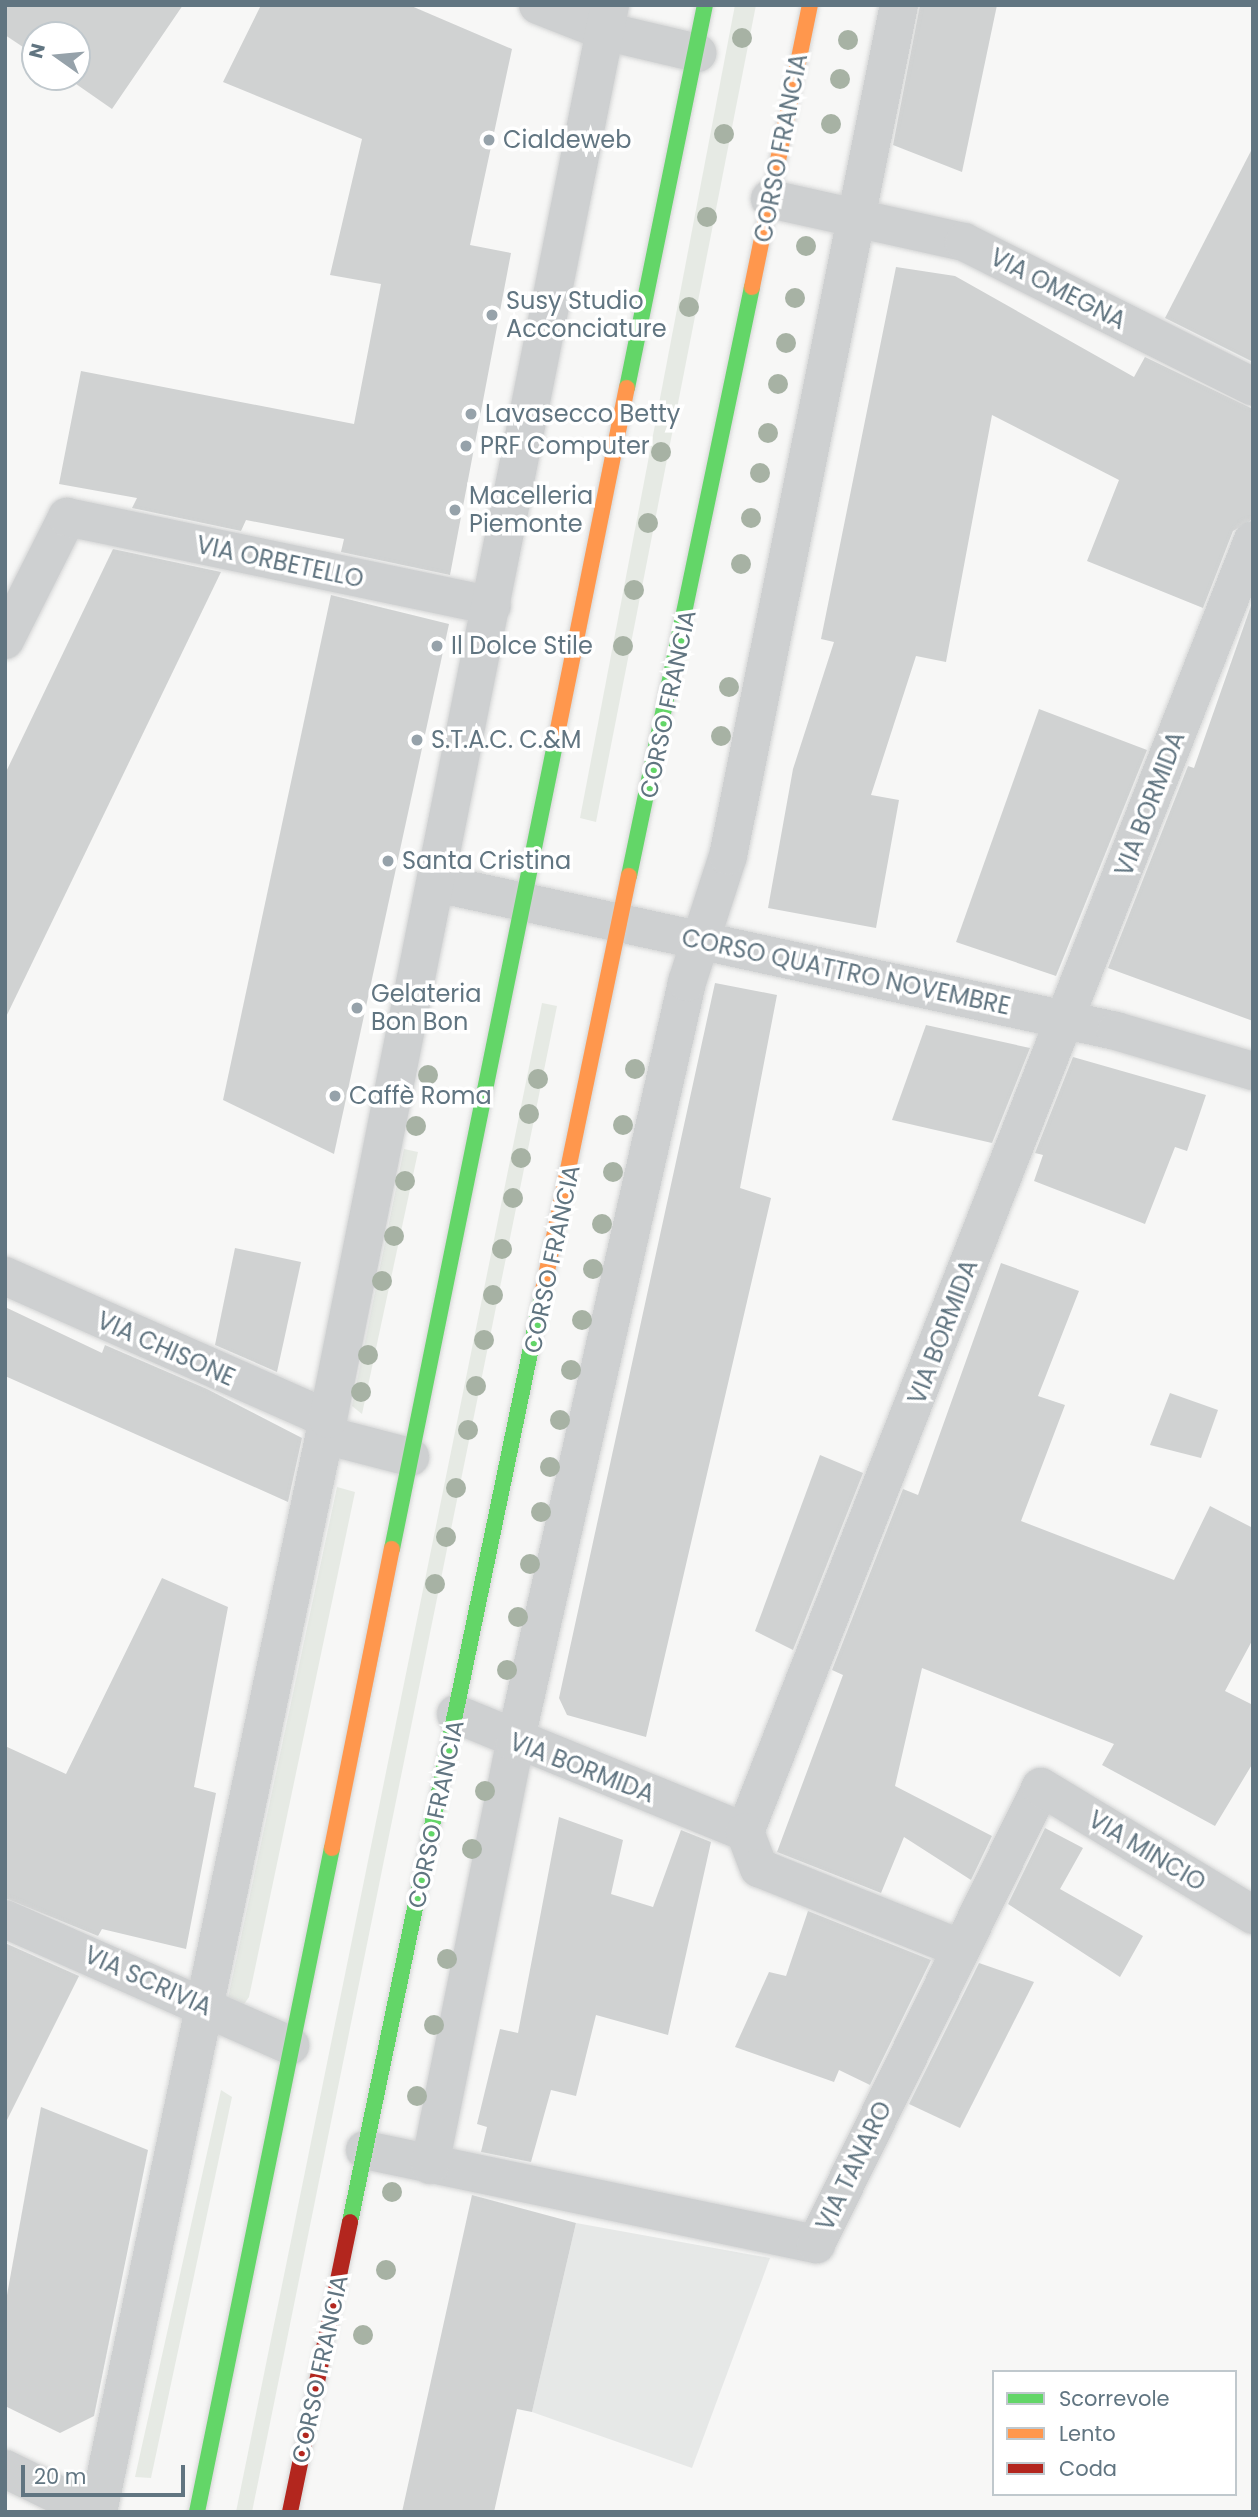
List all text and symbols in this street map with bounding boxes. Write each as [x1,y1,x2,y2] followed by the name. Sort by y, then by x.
[21,21,91,91] north arrow
[22,41,52,61] text: N
[749,51,813,245] street label: CORSO FRANCIA
[503,126,631,154] place label: Cialdeweb
[481,132,497,148] marker: Cialdeweb
[985,243,1131,335] street label: VIA OMEGNA
[506,287,667,343] place label: Susy Studio Acconciature
[484,307,500,323] marker: Susy Studio Acconciature
[485,400,680,428] place label: Lavasecco Betty
[463,406,479,422] marker: Lavasecco Betty
[480,432,650,460] place label: PRF Computer
[458,438,474,454] marker: PRF Computer
[469,482,593,538] place label: Macelleria Piemonte
[447,502,463,518] marker: Macelleria Piemonte
[194,530,366,594] street label: VIA ORBETELLO
[634,607,702,801] street label: CORSO FRANCIA
[451,632,593,660] place label: Il Dolce Stile
[429,638,445,654] marker: Il Dolce Stile
[431,726,581,754] place label: S.T.A.C. C.&M
[1109,728,1191,880] street label: VIA BORMIDA
[409,732,425,748] marker: S.T.A.C. C.&M
[402,847,571,875] place label: Santa Cristina
[380,853,396,869] marker: Santa Cristina
[679,923,1013,1021] street label: CORSO QUATTRO NOVEMBRE
[371,980,481,1036] place label: Gelateria Bon Bon
[349,1000,365,1016] marker: Gelateria Bon Bon
[349,1082,492,1110] place label: Caffè Roma
[327,1088,343,1104] marker: Caffè Roma
[518,1162,586,1356] street label: CORSO FRANCIA
[902,1256,984,1408] street label: VIA BORMIDA
[93,1306,239,1392] street label: VIA CHISONE
[402,1717,470,1911] street label: CORSO FRANCIA
[506,1727,658,1809] street label: VIA BORMIDA
[1083,1805,1211,1897] street label: VIA MINCIO
[80,1940,216,2022] street label: VIA SCRIVIA
[810,2097,898,2235] street label: VIA TANARO
[286,2272,354,2466] street label: CORSO FRANCIA
[992,2370,1237,2496] legend
[1059,2384,1170,2413] text: Scorrevole
[1059,2419,1116,2448] text: Lento
[24,2450,189,2494] scale bar
[1059,2454,1117,2483] text: Coda
[34,2462,87,2491] text: 20 m

